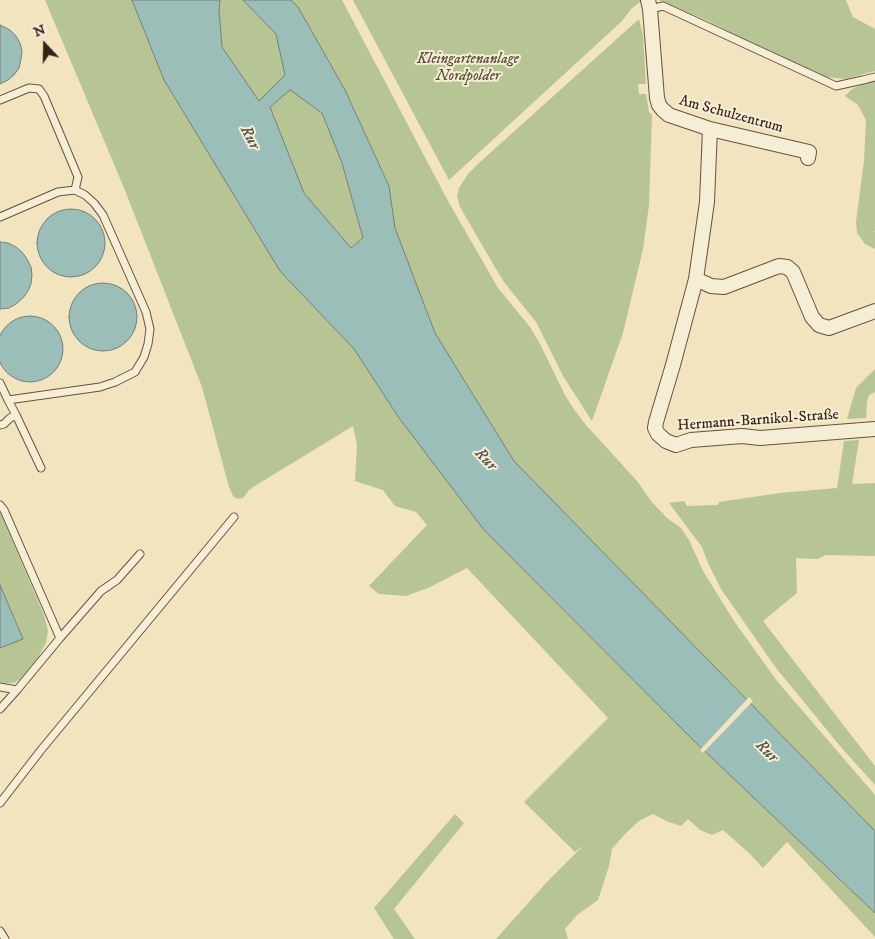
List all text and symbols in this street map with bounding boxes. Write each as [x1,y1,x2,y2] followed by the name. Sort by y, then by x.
[20,20,70,70] north arrow
[31,21,48,41] text: N
[417,51,519,86] park label: Kleingartenanlage Nordpolder
[677,92,785,138] street label: Am Schulzentrum
[235,123,263,153] water label: Rur
[677,406,839,436] street label: Hermann-Barnikol-Straße
[470,445,500,475] water label: Rur
[751,737,781,767] water label: Rur

